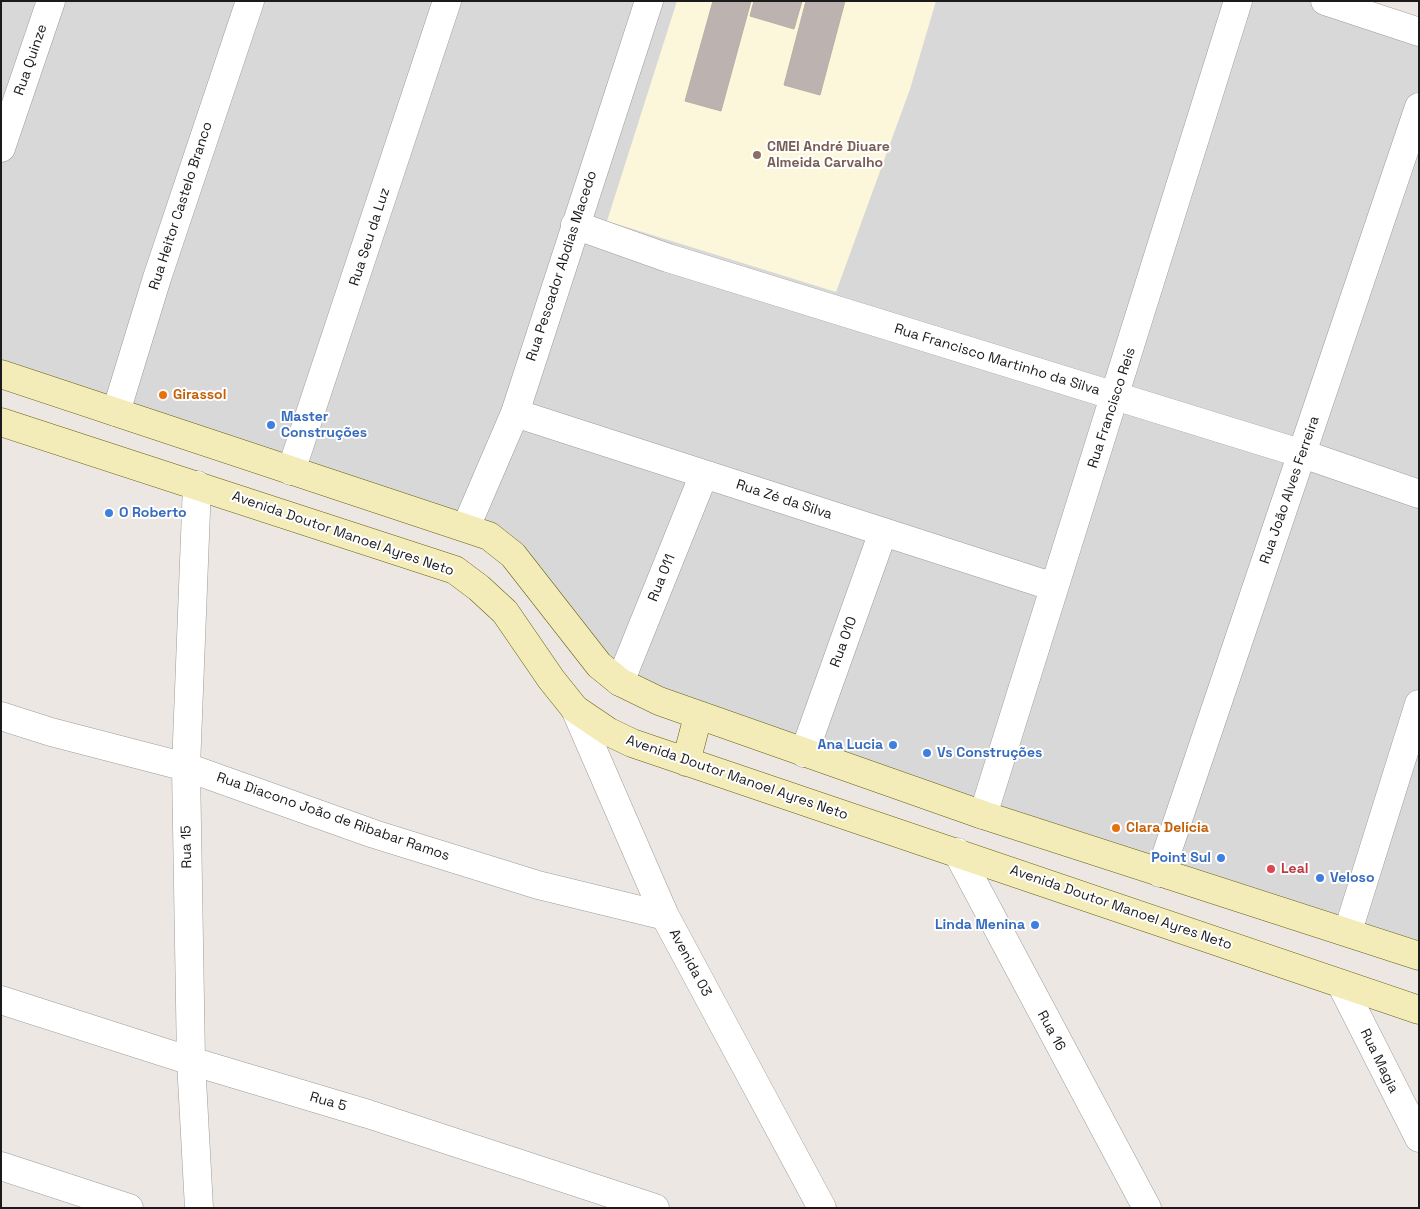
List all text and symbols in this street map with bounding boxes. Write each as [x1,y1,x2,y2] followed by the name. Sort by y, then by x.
[11,22,51,98] street label: Rua Quinze
[146,120,216,292] street label: Rua Heitor Castelo Branco
[767,139,890,172] place label: CMEI André Diuare Almeida Carvalho
[751,149,763,161] marker: CMEI André Diuare Almeida Carvalho
[523,169,601,363] street label: Rua Pescador Abdias Macedo
[346,186,394,288] street label: Rua Seu da Luz
[892,321,1102,399] street label: Rua Francisco Martinho da Silva
[1085,345,1139,471] street label: Rua Francisco Reis
[173,387,226,403] place label: Girassol
[157,389,169,401] marker: Girassol
[281,409,367,442] place label: Master Construções
[1257,414,1323,566] street label: Rua João Alves Ferreira
[265,419,277,431] marker: Master Construções
[734,477,834,523] street label: Rua Zé da Silva
[230,488,456,580] street label: Avenida Doutor Manoel Ayres Neto
[119,505,187,521] place label: O Roberto
[103,507,115,519] marker: O Roberto
[645,552,679,604] street label: Rua 011
[827,614,861,670] street label: Rua 010
[624,732,850,824] street label: Avenida Doutor Manoel Ayres Neto
[818,737,883,753] place label: Ana Lucia
[887,739,899,751] marker: Ana Lucia
[937,745,1042,761] place label: Vs Construções
[921,747,933,759] marker: Vs Construções
[214,769,452,865] street label: Rua Diacono João de Ribabar Ramos
[1126,820,1209,836] place label: Clara Delícia
[1110,822,1122,834] marker: Clara Delícia
[178,825,196,869] street label: Rua 15
[1151,850,1211,866] place label: Point Sul
[1215,852,1227,864] marker: Point Sul
[1281,861,1308,877] place label: Leal
[1008,862,1234,954] street label: Avenida Doutor Manoel Ayres Neto
[1265,863,1277,875] marker: Leal
[1330,870,1375,886] place label: Veloso
[1314,872,1326,884] marker: Veloso
[935,917,1025,933] place label: Linda Menina
[1029,919,1041,931] marker: Linda Menina
[665,926,715,1000] street label: Avenida 03
[1033,1008,1069,1054] street label: Rua 16
[1356,1026,1402,1096] street label: Rua Magia
[308,1089,348,1115] street label: Rua 5

